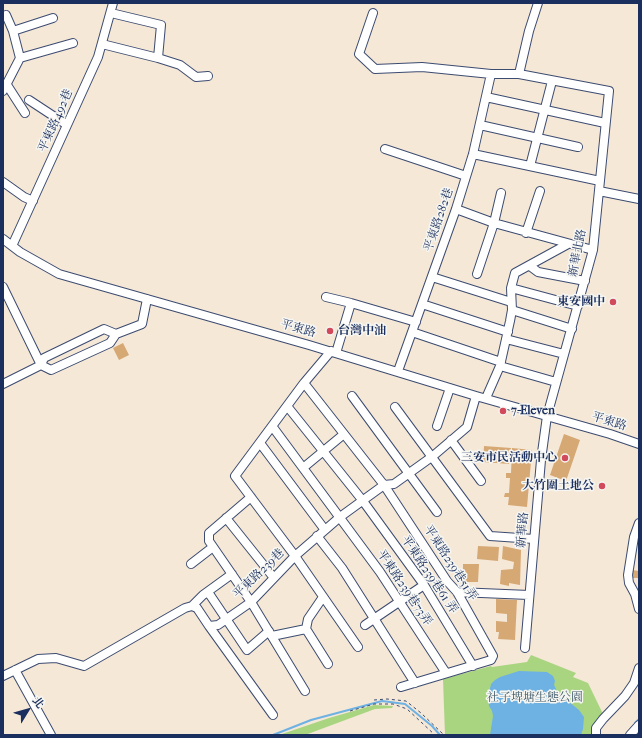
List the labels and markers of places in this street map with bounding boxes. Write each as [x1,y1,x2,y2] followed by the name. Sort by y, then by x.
[557,295,605,309] place label: 東安國中
[608,297,618,307] marker: 東安國中
[338,324,386,338] place label: 台灣中油
[325,326,335,336] marker: 台灣中油
[511,404,555,418] place label: 7-Eleven
[498,406,508,416] marker: 7-Eleven
[461,451,557,465] place label: 三安市民活動中心
[560,453,570,463] marker: 三安市民活動中心
[522,479,594,493] place label: 大竹圍土地公
[597,481,607,491] marker: 大竹圍土地公

